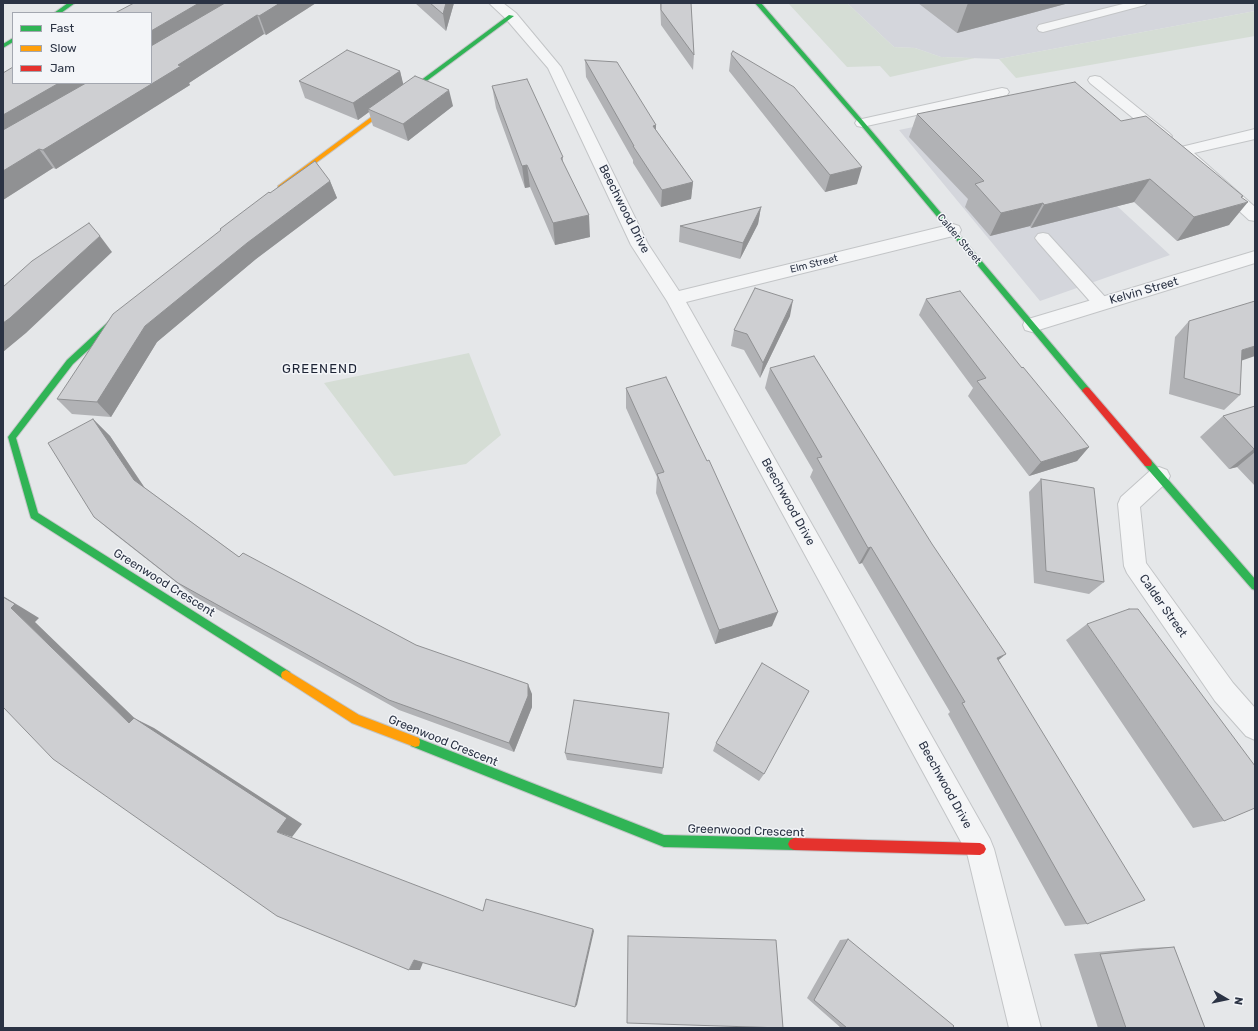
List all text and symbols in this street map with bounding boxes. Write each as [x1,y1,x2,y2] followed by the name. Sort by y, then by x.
[12,12,152,84] legend
[50,21,74,35] text: Fast
[50,41,77,55] text: Slow
[50,61,75,75] text: Jam
[595,162,653,256] street label: Beechwood Drive
[935,212,983,266] street label: Calder Street
[789,252,839,276] street label: Elm Street
[1108,274,1180,308] street label: Kelvin Street
[282,361,358,377] district label: GREENEND
[758,456,818,548] street label: Beechwood Drive
[111,546,217,620] street label: Greenwood Crescent
[1136,572,1190,640] street label: Calder Street
[386,712,500,770] street label: Greenwood Crescent
[915,739,975,831] street label: Beechwood Drive
[687,822,805,840] street label: Greenwood Crescent
[1206,979,1246,1019] north arrow
[1231,996,1245,1006] text: N

